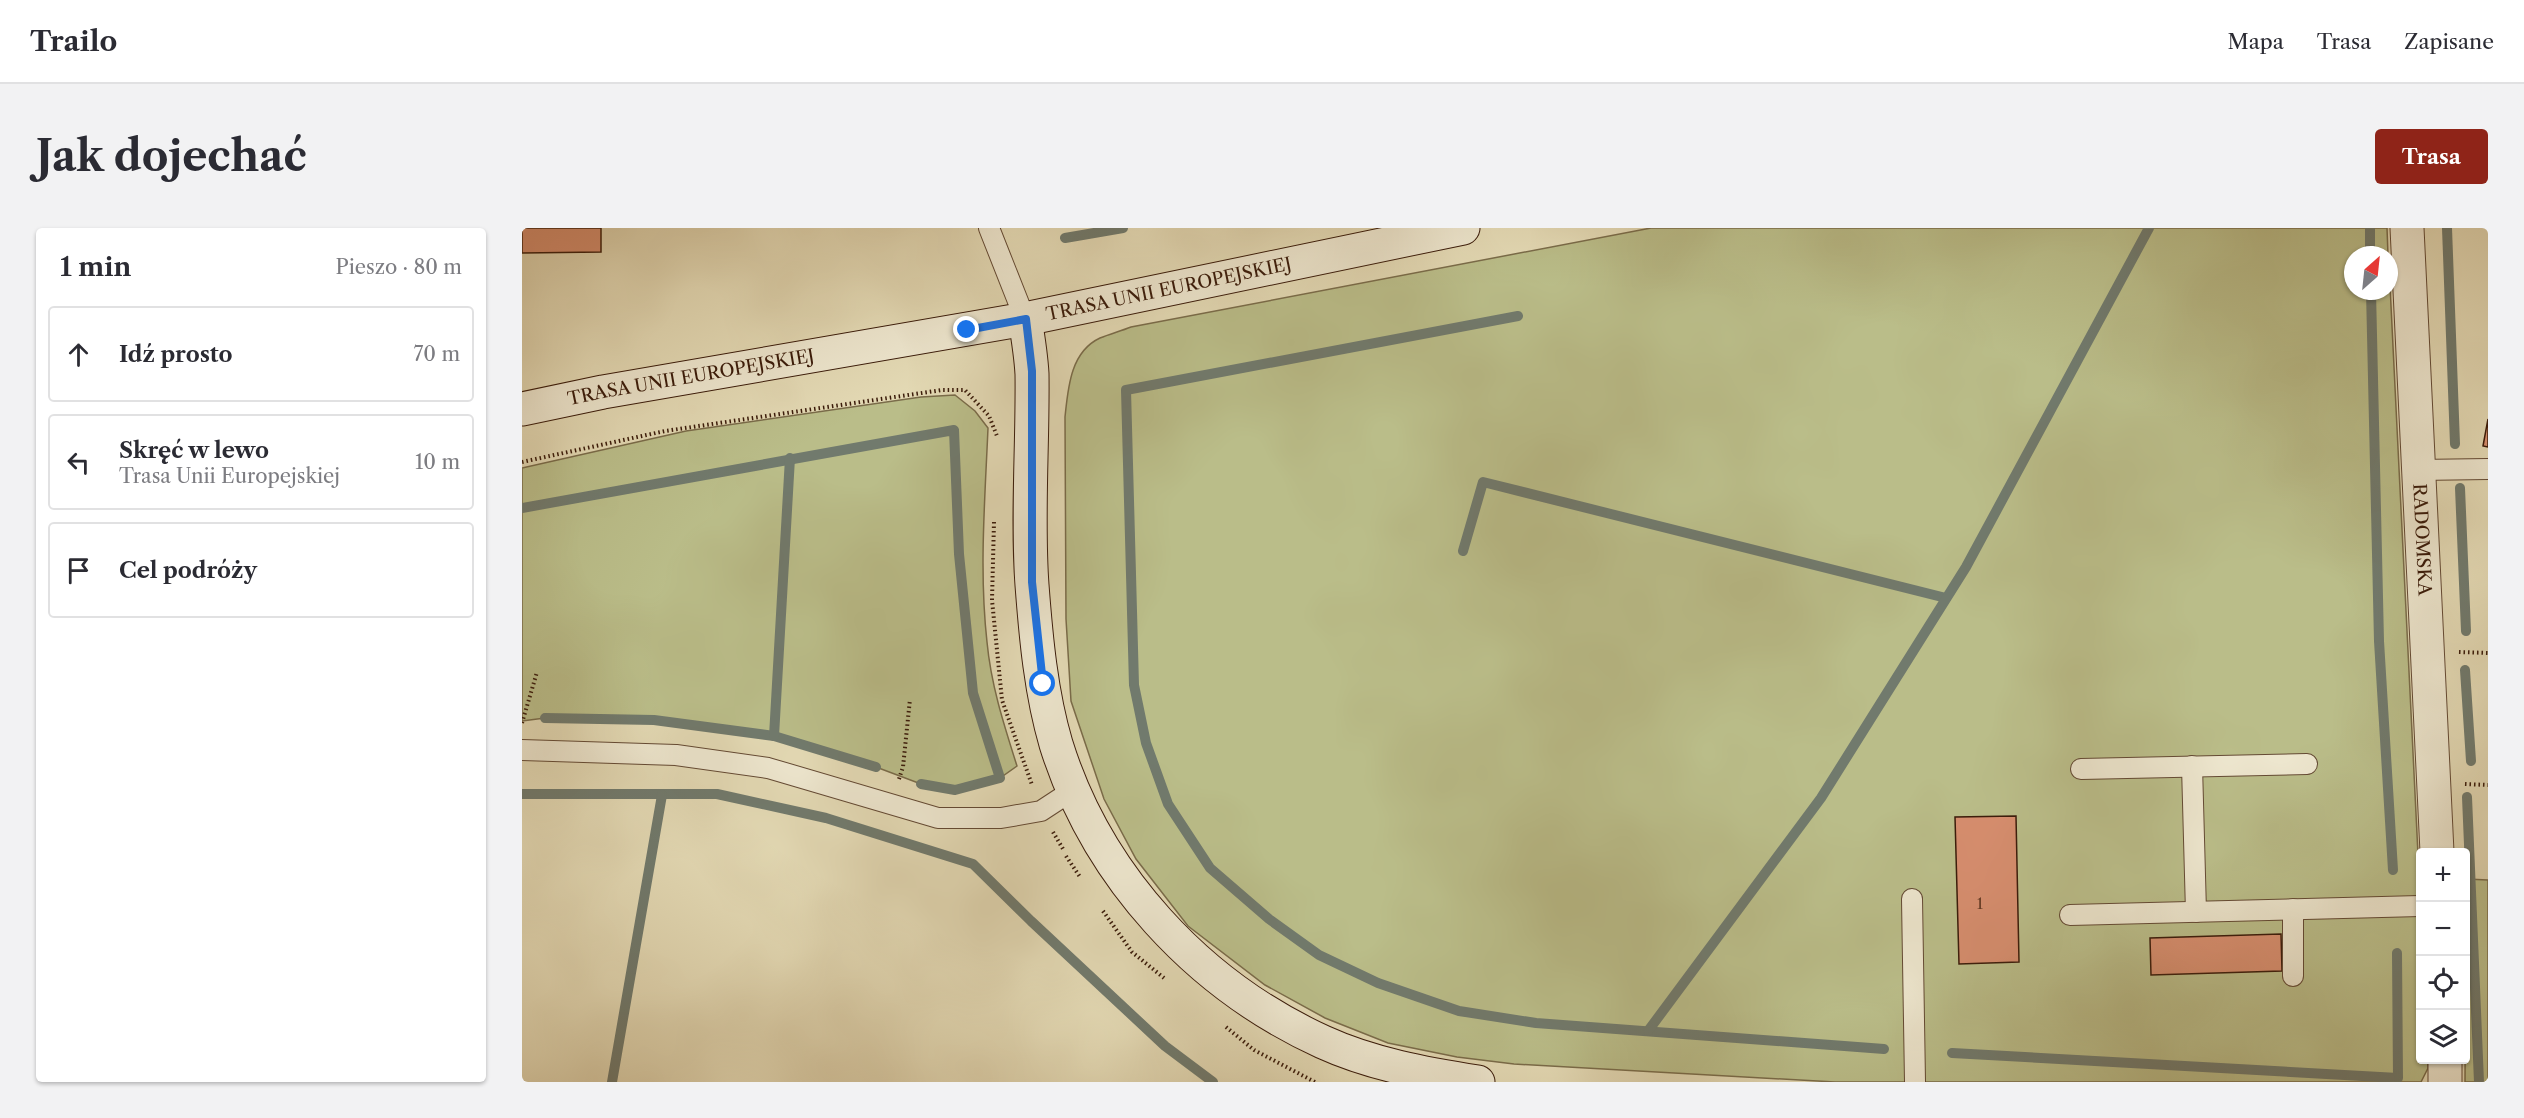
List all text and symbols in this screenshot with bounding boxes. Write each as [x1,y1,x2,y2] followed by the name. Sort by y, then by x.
[30,24,117,58] text: Trailo
[2228,29,2284,54] text: Mapa
[2317,29,2371,54] text: Trasa
[2404,29,2494,54] text: Zapisane
[2375,129,2488,184] button: Trasa
[36,130,307,182] text: Jak dojechać
[2344,246,2398,300] north arrow
[60,251,131,283] text: 1 min
[1044,253,1294,325] street label: TRASA UNII EUROPEJSKIEJ
[335,255,462,279] text: Pieszo · 80 m
[953,316,979,342] route end
[62,338,95,371] icon: ahead
[119,341,233,368] text: Idź prosto
[414,342,460,366] text: 70 m
[566,345,816,410] street label: TRASA UNII EUROPEJSKIEJ
[119,437,269,464] text: Skręć w lewo
[62,446,95,479] icon: left
[415,450,460,474] text: 10 m
[119,464,340,488] text: Trasa Unii Europejskiej
[2408,483,2436,597] street label: RADOMSKA
[62,554,95,587] icon: arrive
[119,557,257,584] text: Cel podróży
[1029,670,1055,696] route start
[2416,848,2470,1064] map controls
[2416,848,2470,902] button: +
[1977,894,1984,913] house number: 1
[2416,902,2470,956] button: −
[2416,956,2470,1010] button: locate
[2416,1010,2470,1064] button: layers

